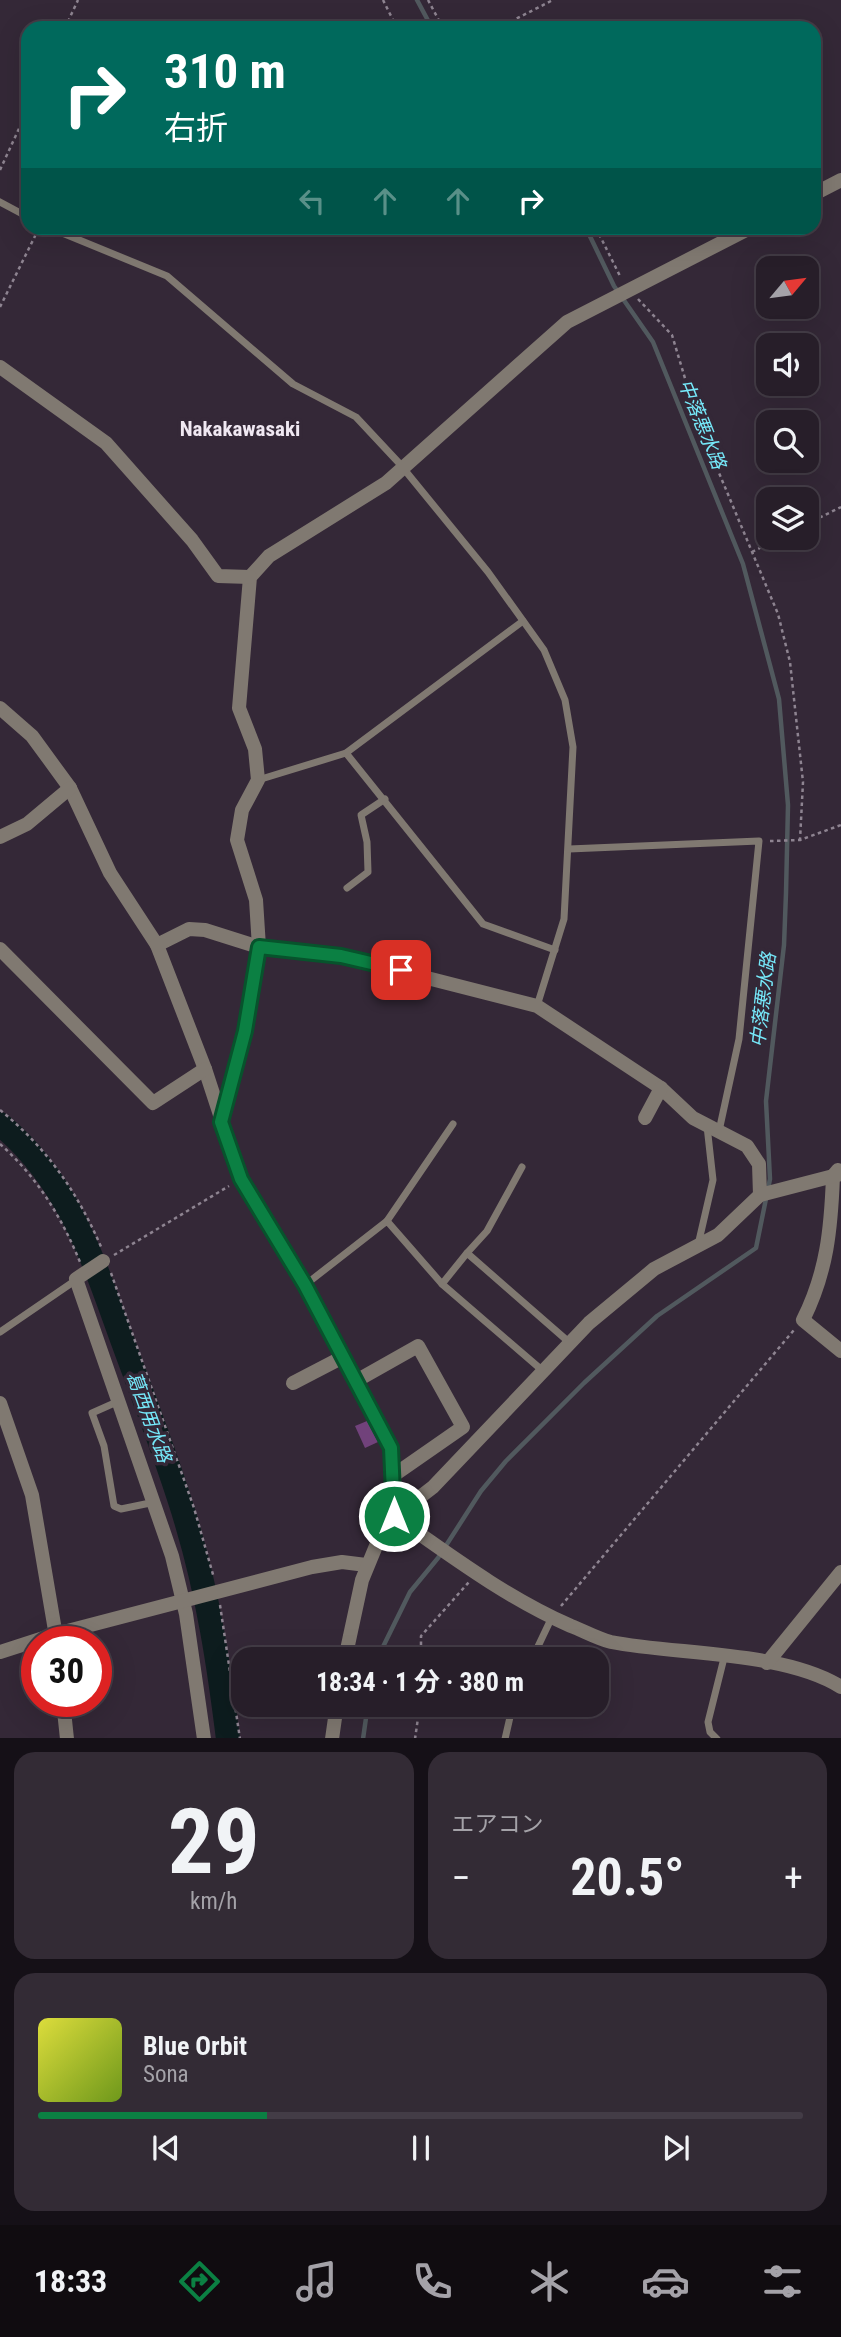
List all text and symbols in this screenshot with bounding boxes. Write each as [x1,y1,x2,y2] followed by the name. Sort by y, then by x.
[164,43,286,100] text: 310 m
[49,49,140,140] icon: right
[164,109,228,147] text: 右折
[293,182,331,220] icon: left
[366,182,404,220] icon: ahead
[439,182,477,220] icon: ahead
[512,182,550,220] icon: right
[756,256,819,318] north arrow
[756,256,819,550] map controls
[756,333,819,396] button: sound
[674,376,731,474] water label: 中落悪水路
[756,410,819,473] button: search
[180,417,300,441] district label: Nakakawasaki
[756,487,819,550] button: layers
[371,940,431,1000] pin
[746,949,780,1049] water label: 中落悪水路
[382,951,420,989] icon: arrive
[122,1368,177,1467] water label: 葛西用水路
[357,1479,431,1553] position arrow
[21,1626,112,1717] speed limit sign: 30
[316,1667,524,1697] text: 18:34 · 1 分 · 380 m
[168,1789,260,1895] text: 29
[452,1811,544,1838] text: エアコン
[570,1847,684,1908] text: 20.5°
[452,1856,471,1900] text: −
[784,1856,803,1900] text: +
[190,1888,237,1915] text: km/h
[143,2031,247,2061] text: Blue Orbit
[143,2061,189,2088] text: Sona
[147,2129,185,2167] icon: previous
[402,2129,440,2167] icon: pause
[657,2129,695,2167] icon: next
[175,2257,224,2306] icon: directions
[292,2257,341,2306] icon: music
[408,2257,457,2306] icon: phone
[525,2257,574,2306] icon: climate
[641,2257,690,2306] icon: car
[758,2257,807,2306] icon: filters
[34,2262,107,2300] text: 18:33

